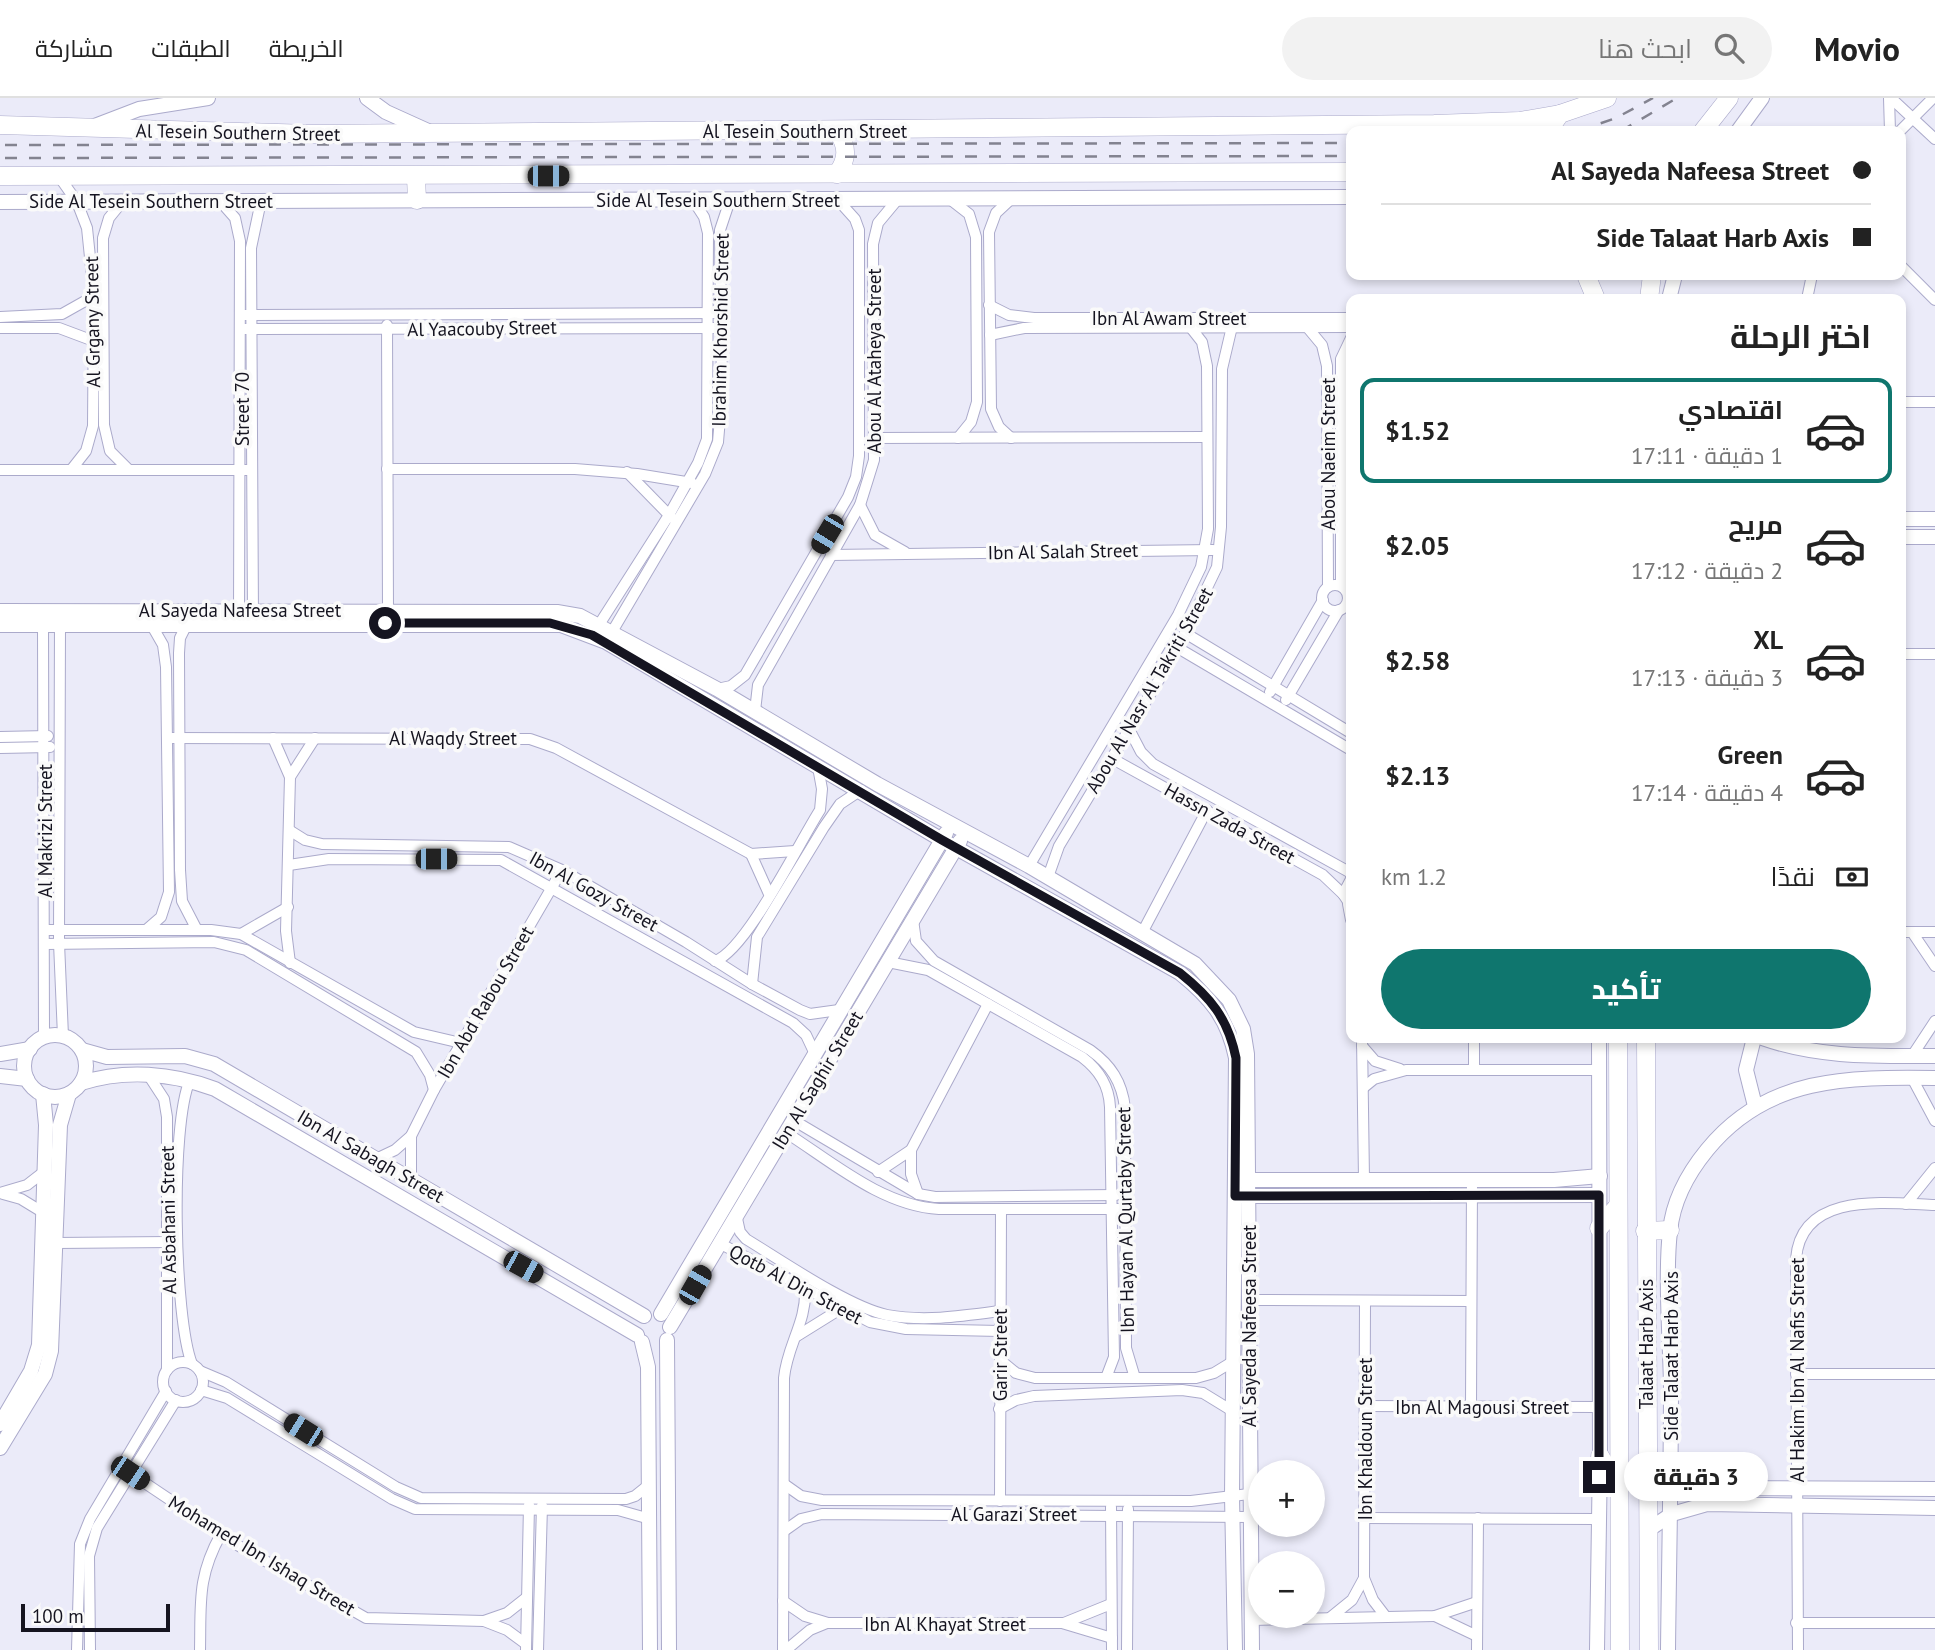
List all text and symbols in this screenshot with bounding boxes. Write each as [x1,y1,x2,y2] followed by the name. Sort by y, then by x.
[1282,17,1772,80] search box
[1814,27,1900,70] text: Movio
[1710,29,1748,67] icon: search
[1598,32,1692,65] text: ابحث هنا
[35,33,113,64] text: مشاركة
[151,33,231,64] text: الطبقات
[269,33,344,64] text: الخريطة
[136,118,341,146] street label: Al Tesein Southern Street
[703,119,908,143] street label: Al Tesein Southern Street
[1551,154,1829,187] text: Al Sayeda Nafeesa Street
[528,166,570,187] car
[596,188,841,212] street label: Side Al Tesein Southern Street
[29,189,274,213] street label: Side Al Tesein Southern Street
[1597,221,1829,254] text: Side Talaat Harb Axis
[706,232,734,427] street label: Ibrahim Khorshid Street
[79,255,105,388] street label: Al Grgany Street
[862,268,886,454] street label: Abou Al Ataheya Street
[1092,306,1247,330] street label: Ibn Al Awam Street
[407,315,558,341] street label: Al Yaacouby Street
[1730,315,1871,357] text: اختر الرحلة
[230,372,254,446] street label: Street 70
[1316,377,1340,530] street label: Abou Naeim Street
[1678,393,1783,426] text: اقتصادي
[1804,399,1867,462] icon: car
[1385,414,1450,447] text: $1.52
[1631,441,1783,470] text: 1 دقيقة · 17:11
[1728,508,1783,541] text: مريح
[808,511,847,557] car
[1804,514,1867,577] icon: car
[1385,529,1450,562] text: $2.05
[987,538,1139,564] street label: Ibn Al Salah Street
[1631,556,1783,585] text: 2 دقيقة · 17:12
[1080,582,1218,797] street label: Abou Al Nasr Al Takriti Street
[139,598,342,622] street label: Al Sayeda Nafeesa Street
[369,607,401,639] route start
[1753,623,1783,656] text: XL
[1804,629,1867,692] icon: car
[1385,644,1450,677] text: $2.58
[1631,663,1783,692] text: 3 دقيقة · 17:13
[389,726,518,750] street label: Al Waqdy Street
[1718,738,1783,771] text: Green
[1804,744,1867,807] icon: car
[1385,759,1450,792] text: $2.13
[33,763,57,898] street label: Al Makrizi Street
[1160,777,1300,869] street label: Hassn Zada Street
[1631,778,1783,807] text: 4 دقيقة · 17:14
[525,846,663,937] street label: Ibn Al Gozy Street
[416,849,458,870] car
[1833,858,1871,896] icon: cash
[1771,860,1815,893] text: نقدًا
[1381,862,1447,891] text: 1.2 km
[432,921,539,1083] street label: Ibn Abd Rabou Street
[1381,949,1871,1029] button: تأكيد
[766,1006,868,1154] street label: Ibn Al Saghir Street
[293,1104,449,1208] street label: Ibn Al Sabagh Street
[1111,1106,1139,1333] street label: Ibn Hayan Al Qurtaby Street
[155,1145,181,1295] street label: Al Asbahani Street
[1237,1224,1261,1427] street label: Al Sayeda Nafeesa Street
[725,1239,867,1330] street label: Qotb Al Din Street
[500,1248,547,1286] car
[1785,1257,1809,1483] street label: Al Hakim Ibn Al Nafis Street
[676,1262,715,1308] car
[1659,1271,1683,1441] street label: Side Talaat Harb Axis
[1634,1279,1658,1409] street label: Talaat Harb Axis
[988,1308,1012,1401] street label: Garir Street
[1353,1357,1377,1520] street label: Ibn Khaldoun Street
[1395,1395,1570,1419] street label: Ibn Al Magousi Street
[280,1410,327,1450] car
[1624,1452,1767,1502] callout: 3 دقيقة
[107,1453,154,1493] car
[1248,1460,1325,1628] map controls
[1248,1460,1325,1537] button: +
[1583,1461,1615,1493] route end
[1653,1462,1739,1491] text: 3 دقيقة
[164,1490,360,1621] street label: Mohamed Ibn Ishaq Street
[951,1502,1077,1526] street label: Al Garazi Street
[1248,1551,1325,1628] button: −
[21,1601,170,1633] scale bar
[32,1604,84,1628] text: 100 m
[864,1612,1027,1636] street label: Ibn Al Khayat Street

